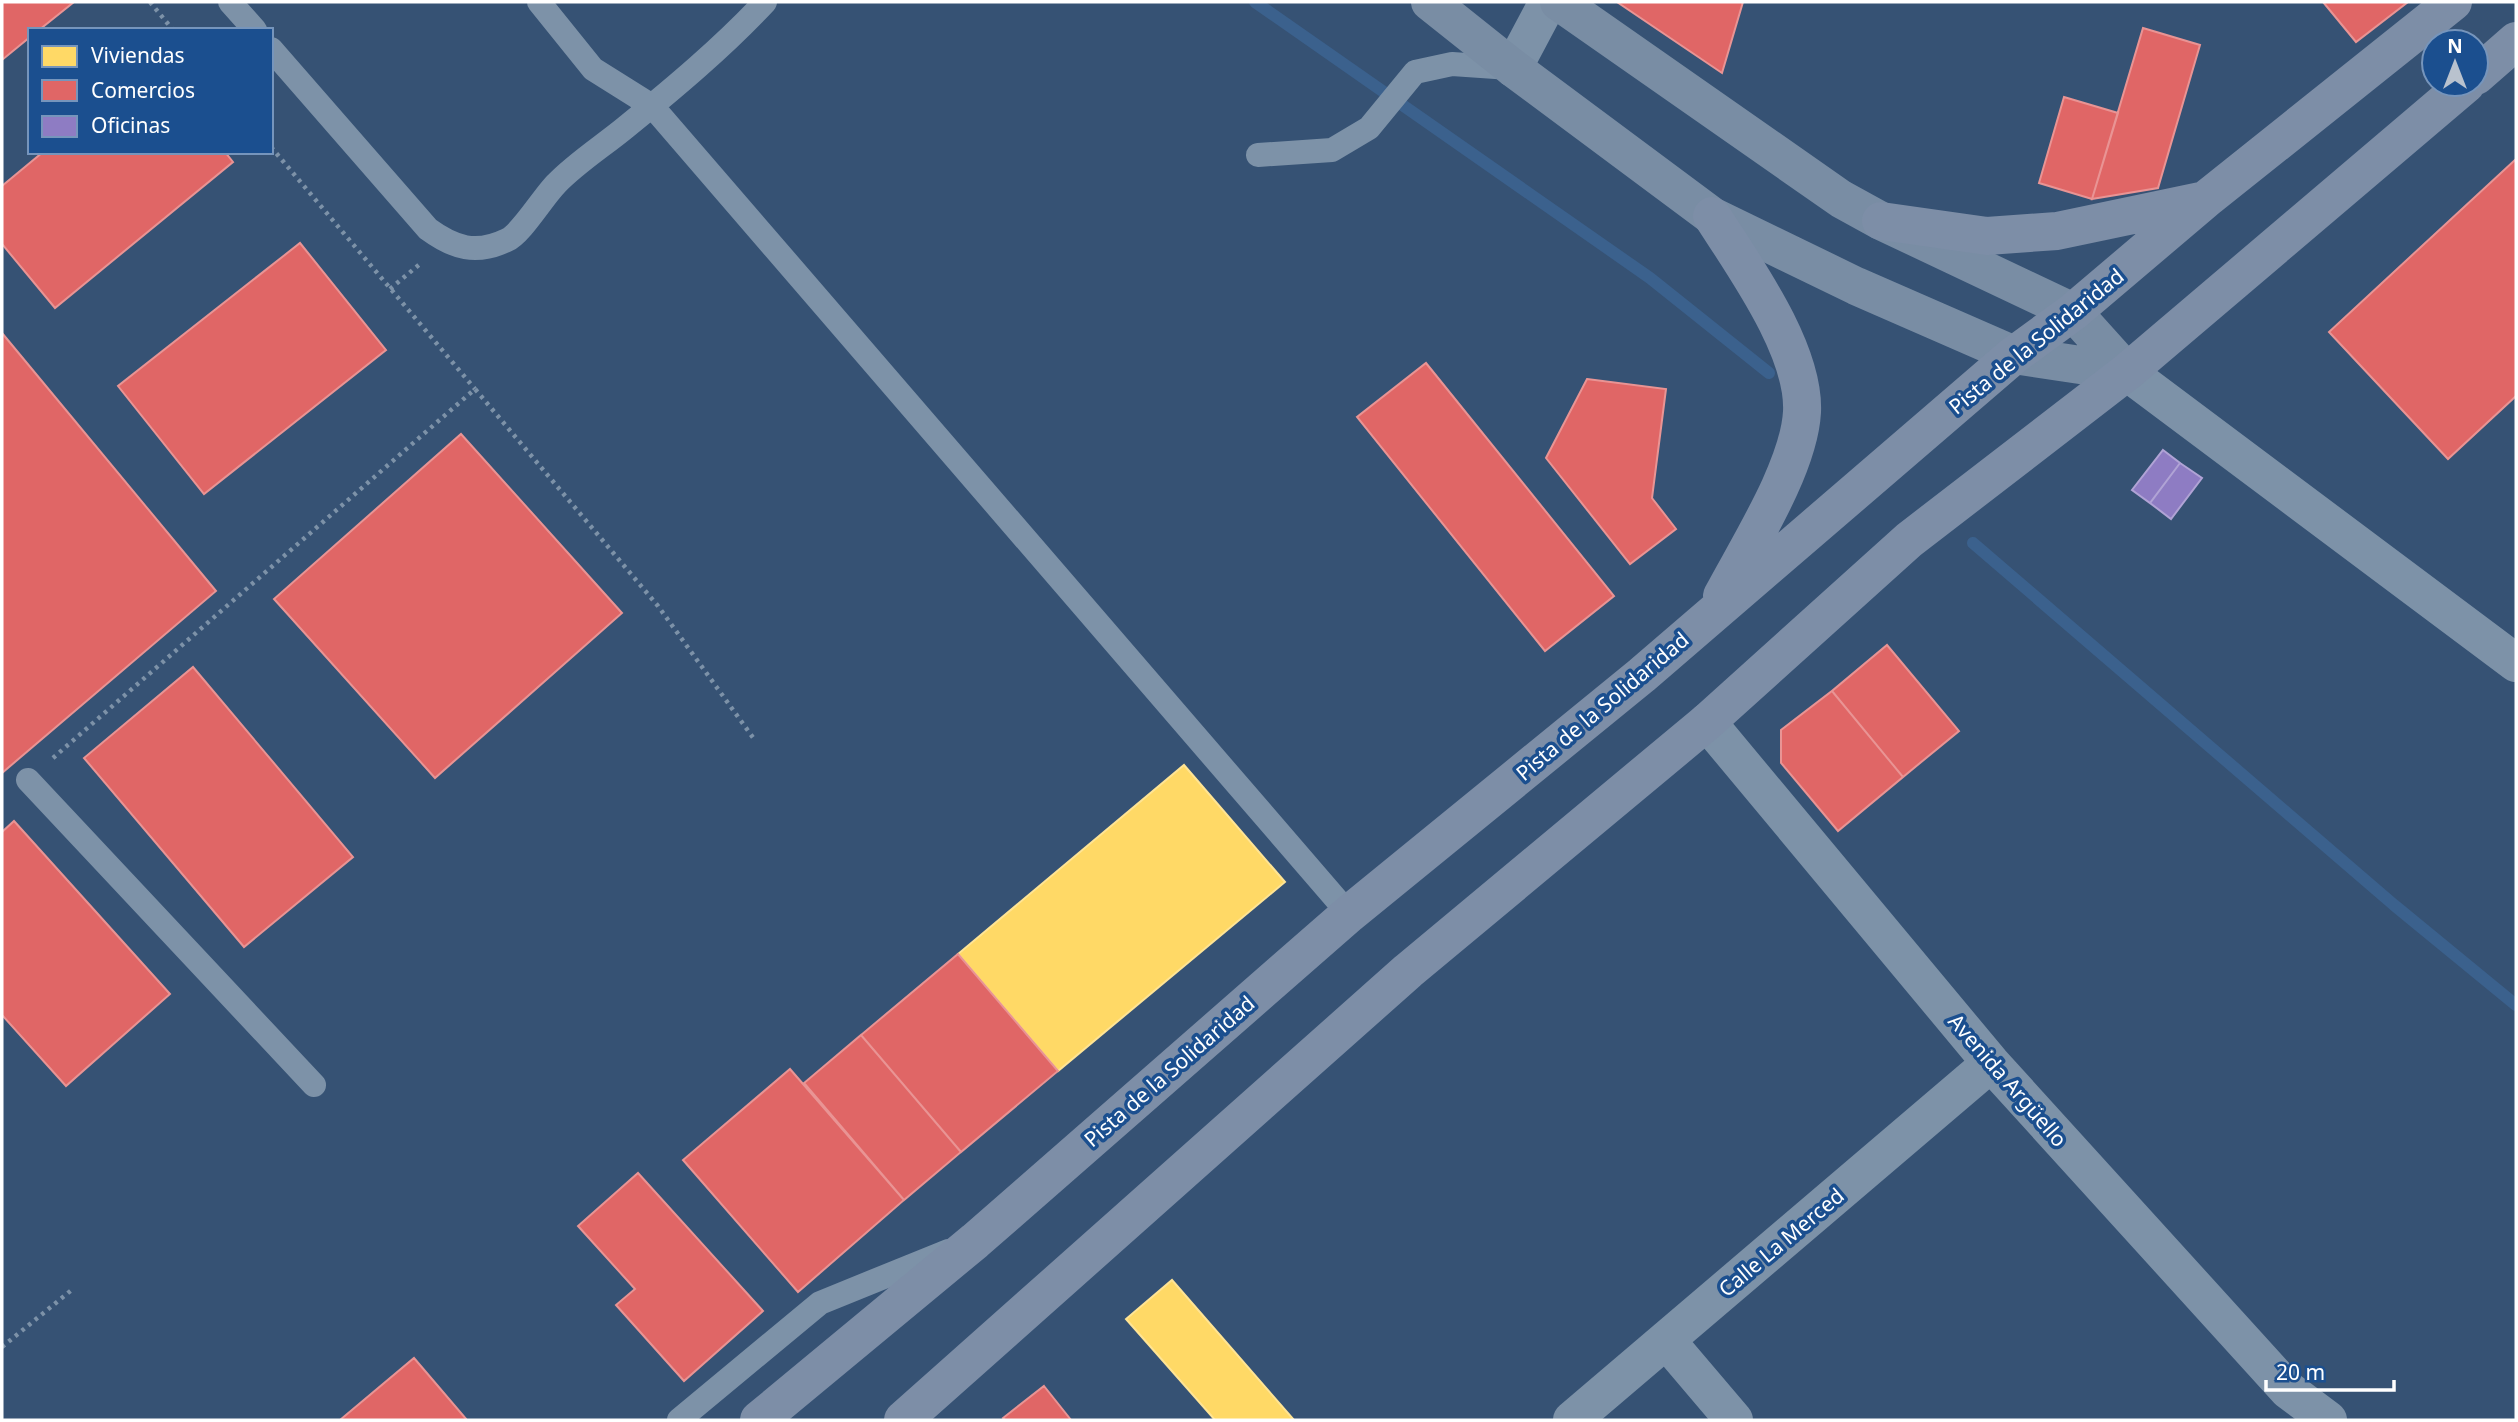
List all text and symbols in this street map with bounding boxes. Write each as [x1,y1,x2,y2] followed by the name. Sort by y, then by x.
[28,28,273,154] legend
[2420,28,2490,98] north arrow
[2447,33,2463,59] text: N
[91,41,185,69] text: Viviendas
[91,76,195,104] text: Comercios
[91,111,170,139] text: Oficinas
[1943,262,2129,420] street label: Pista de la Solidaridad
[1510,625,1694,787] street label: Pista de la Solidaridad
[1078,989,1260,1153] street label: Pista de la Solidaridad
[1942,1008,2074,1152] street label: Avenida Argüello
[1712,1181,1850,1303] street label: Calle La Merced
[2266,1348,2394,1392] scale bar
[2276,1358,2325,1386] text: 20 m

